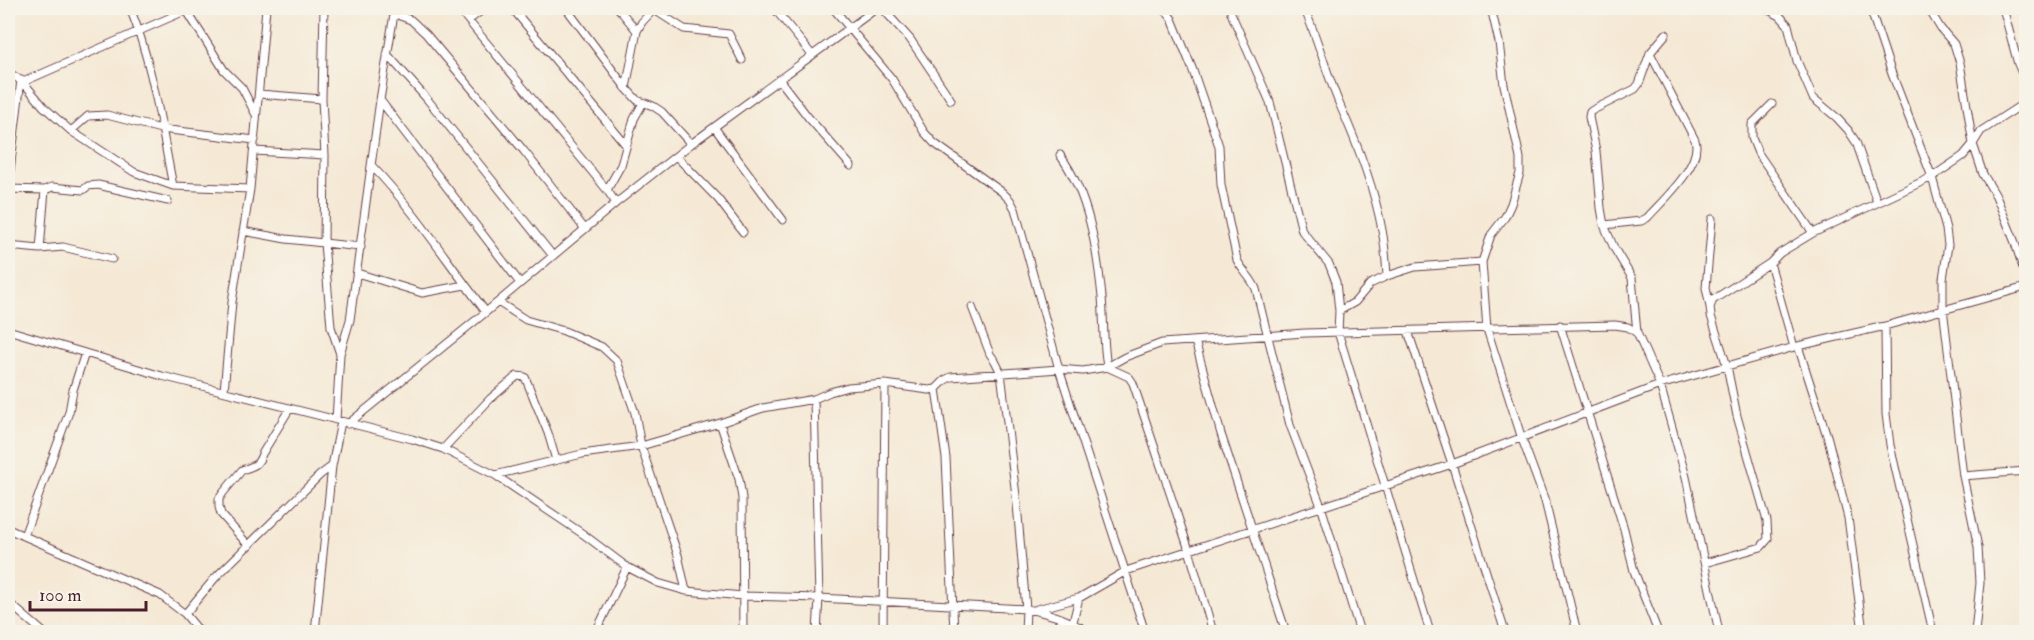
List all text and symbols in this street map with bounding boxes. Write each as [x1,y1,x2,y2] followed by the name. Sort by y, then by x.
[30,574,146,612] scale bar
[39,584,82,607] text: 100 m

